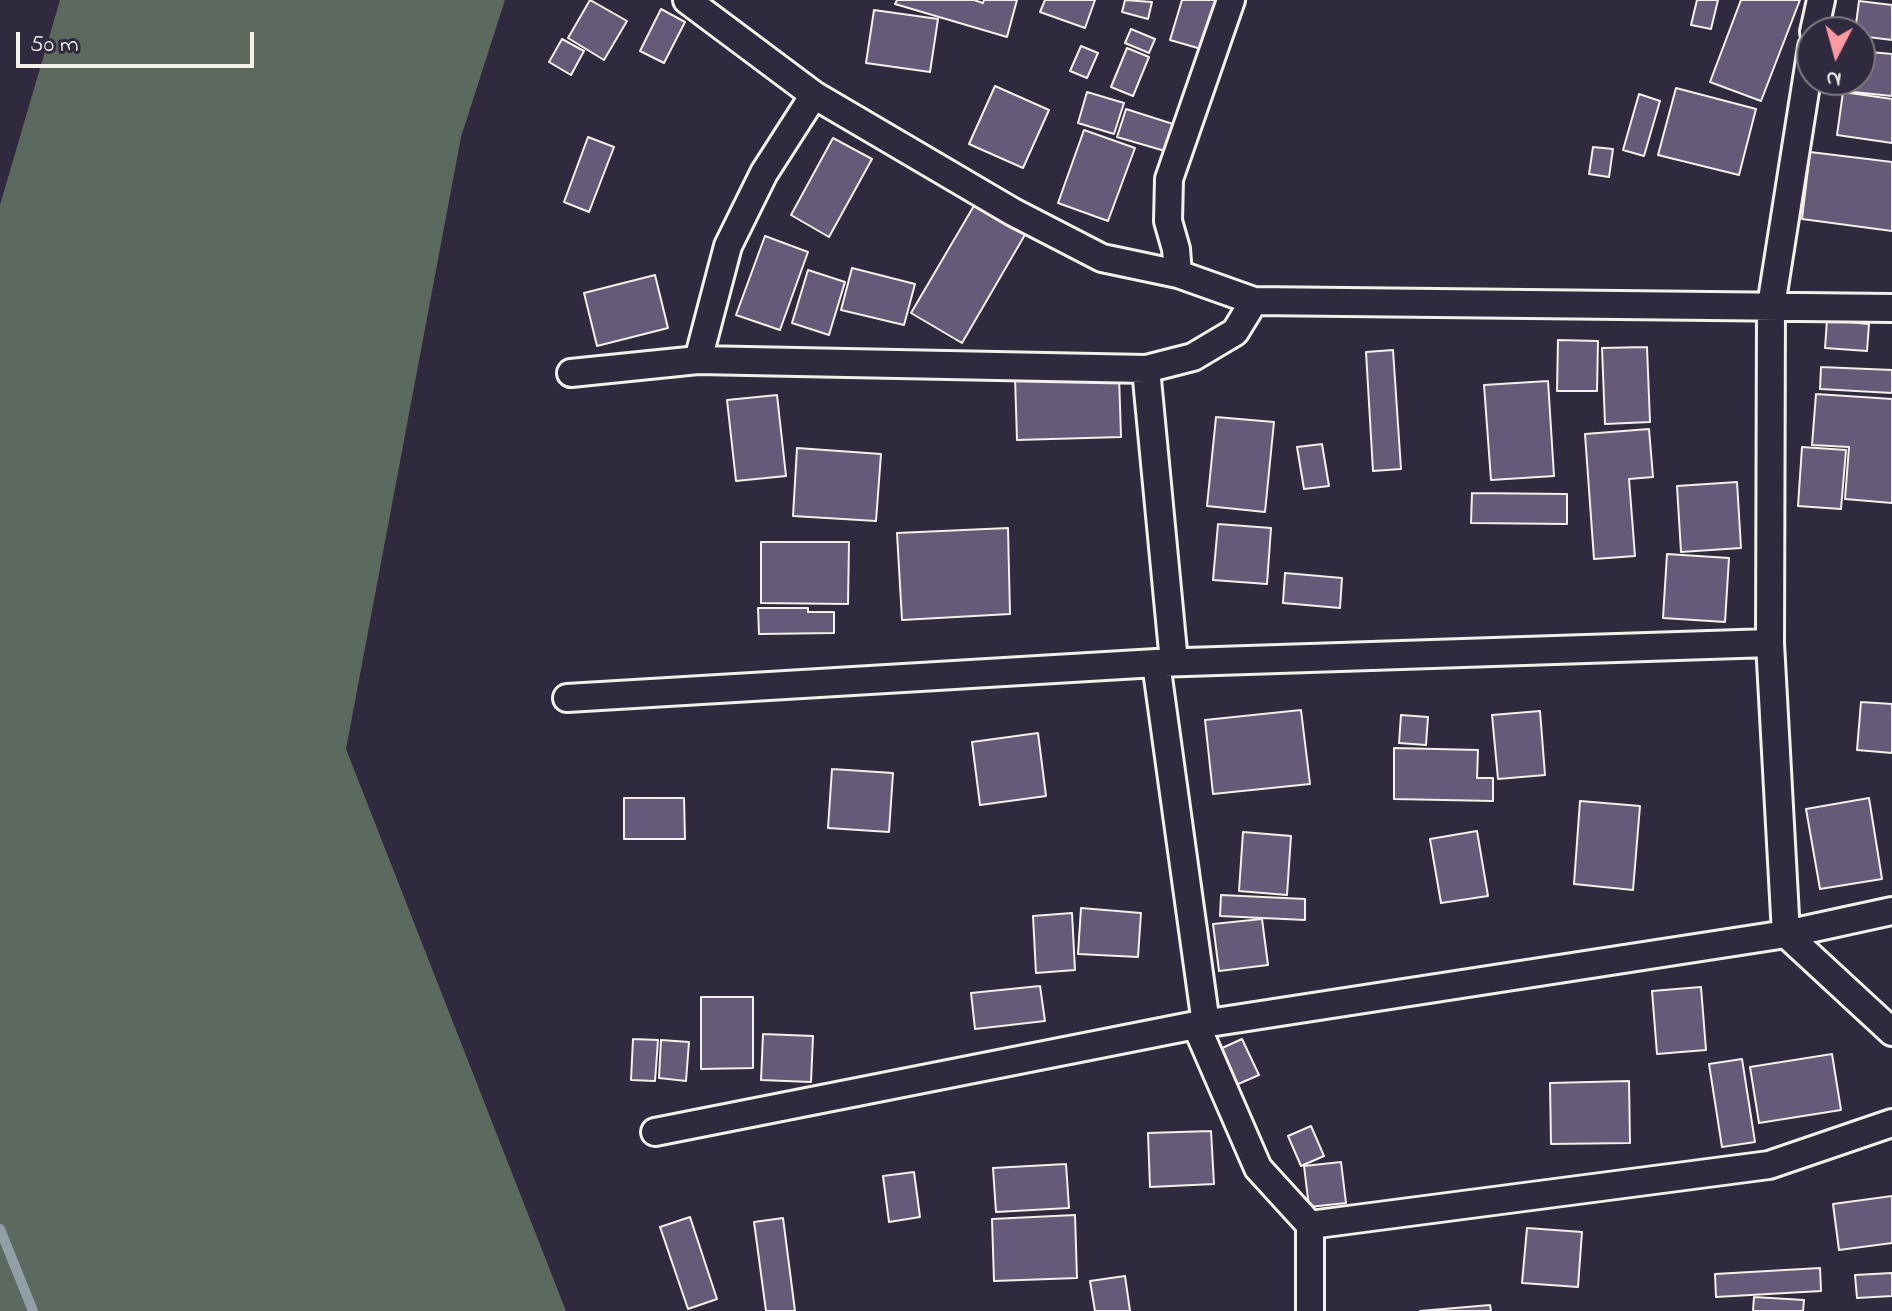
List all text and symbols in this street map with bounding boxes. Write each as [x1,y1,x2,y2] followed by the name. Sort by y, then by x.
[20,16,258,66] scale bar
[1796,16,1876,96] north arrow
[30,28,79,63] text: 50 m
[1825,61,1843,95] text: N

